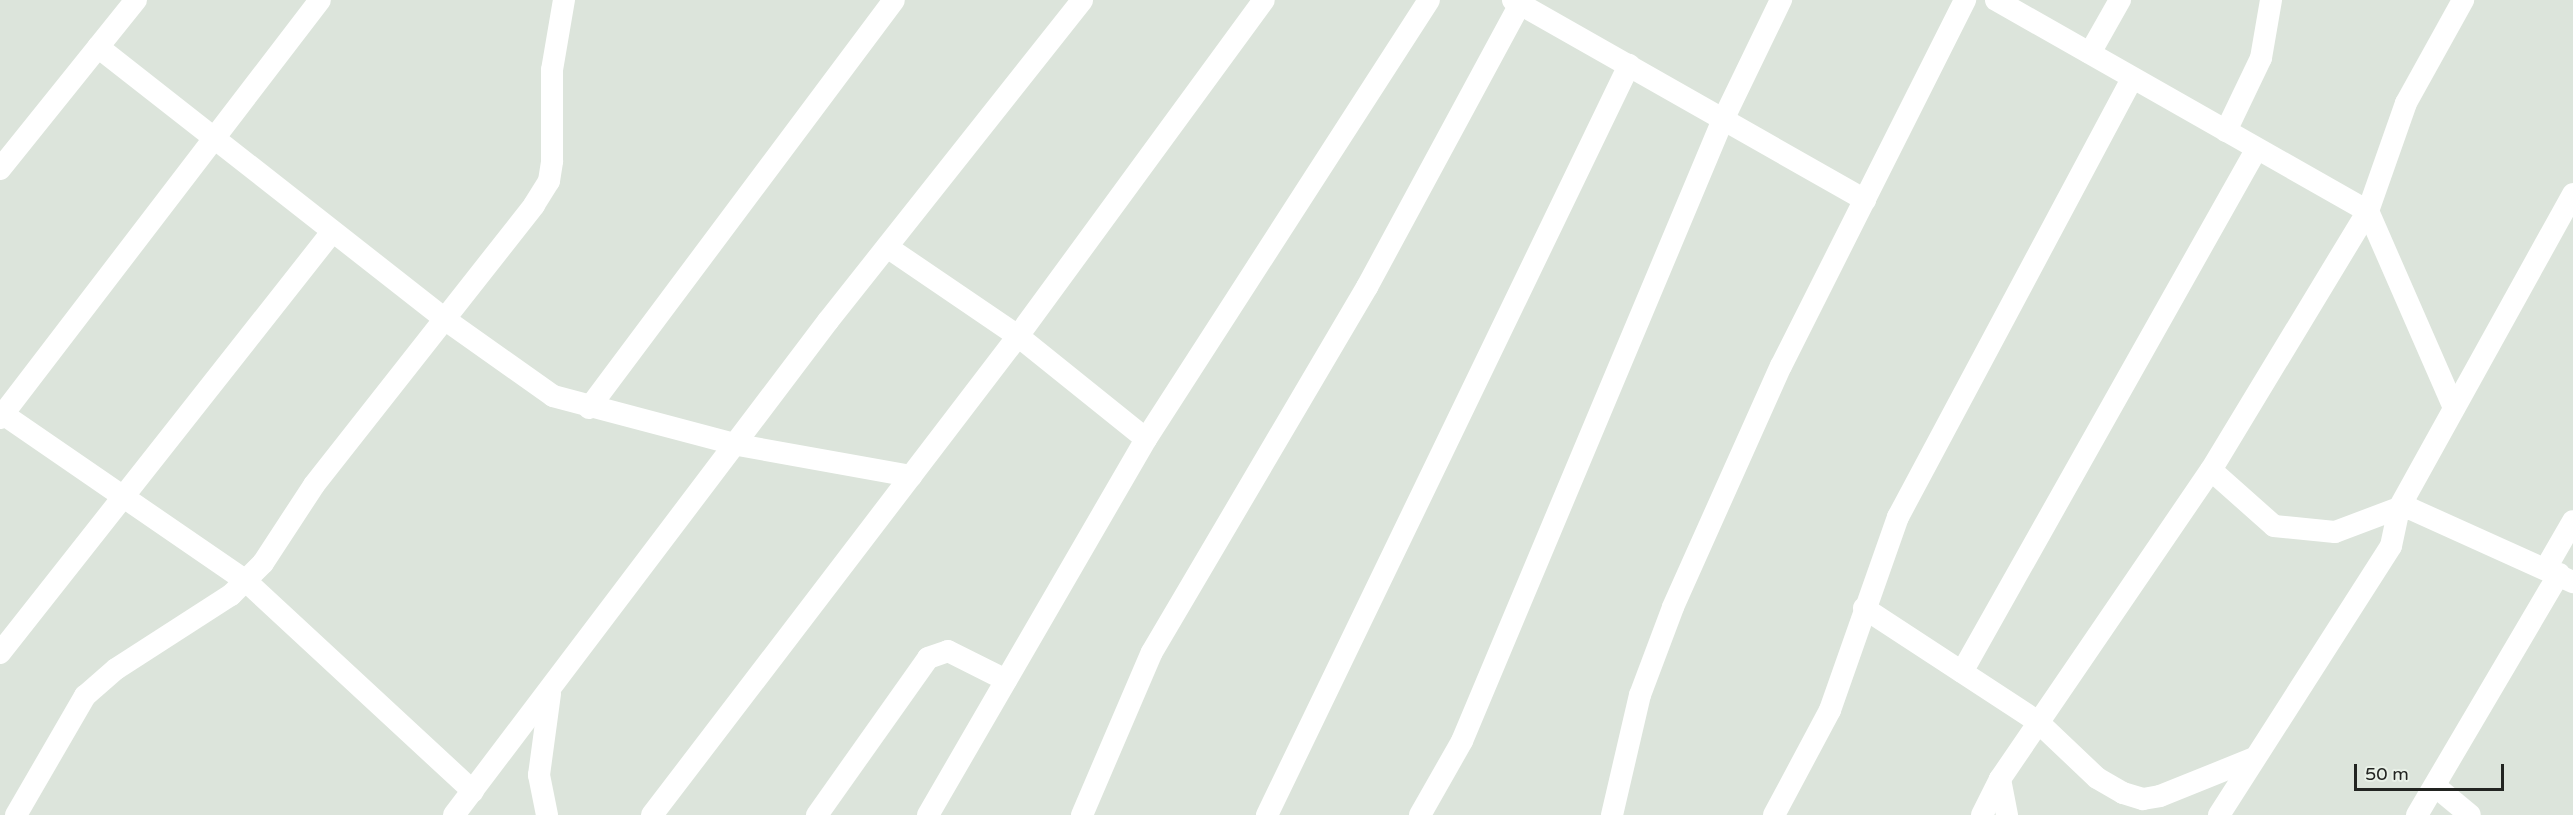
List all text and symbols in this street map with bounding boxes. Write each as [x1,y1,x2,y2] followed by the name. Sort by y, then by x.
[2357,752,2507,790] scale bar
[2365,763,2409,785] text: 50 m

